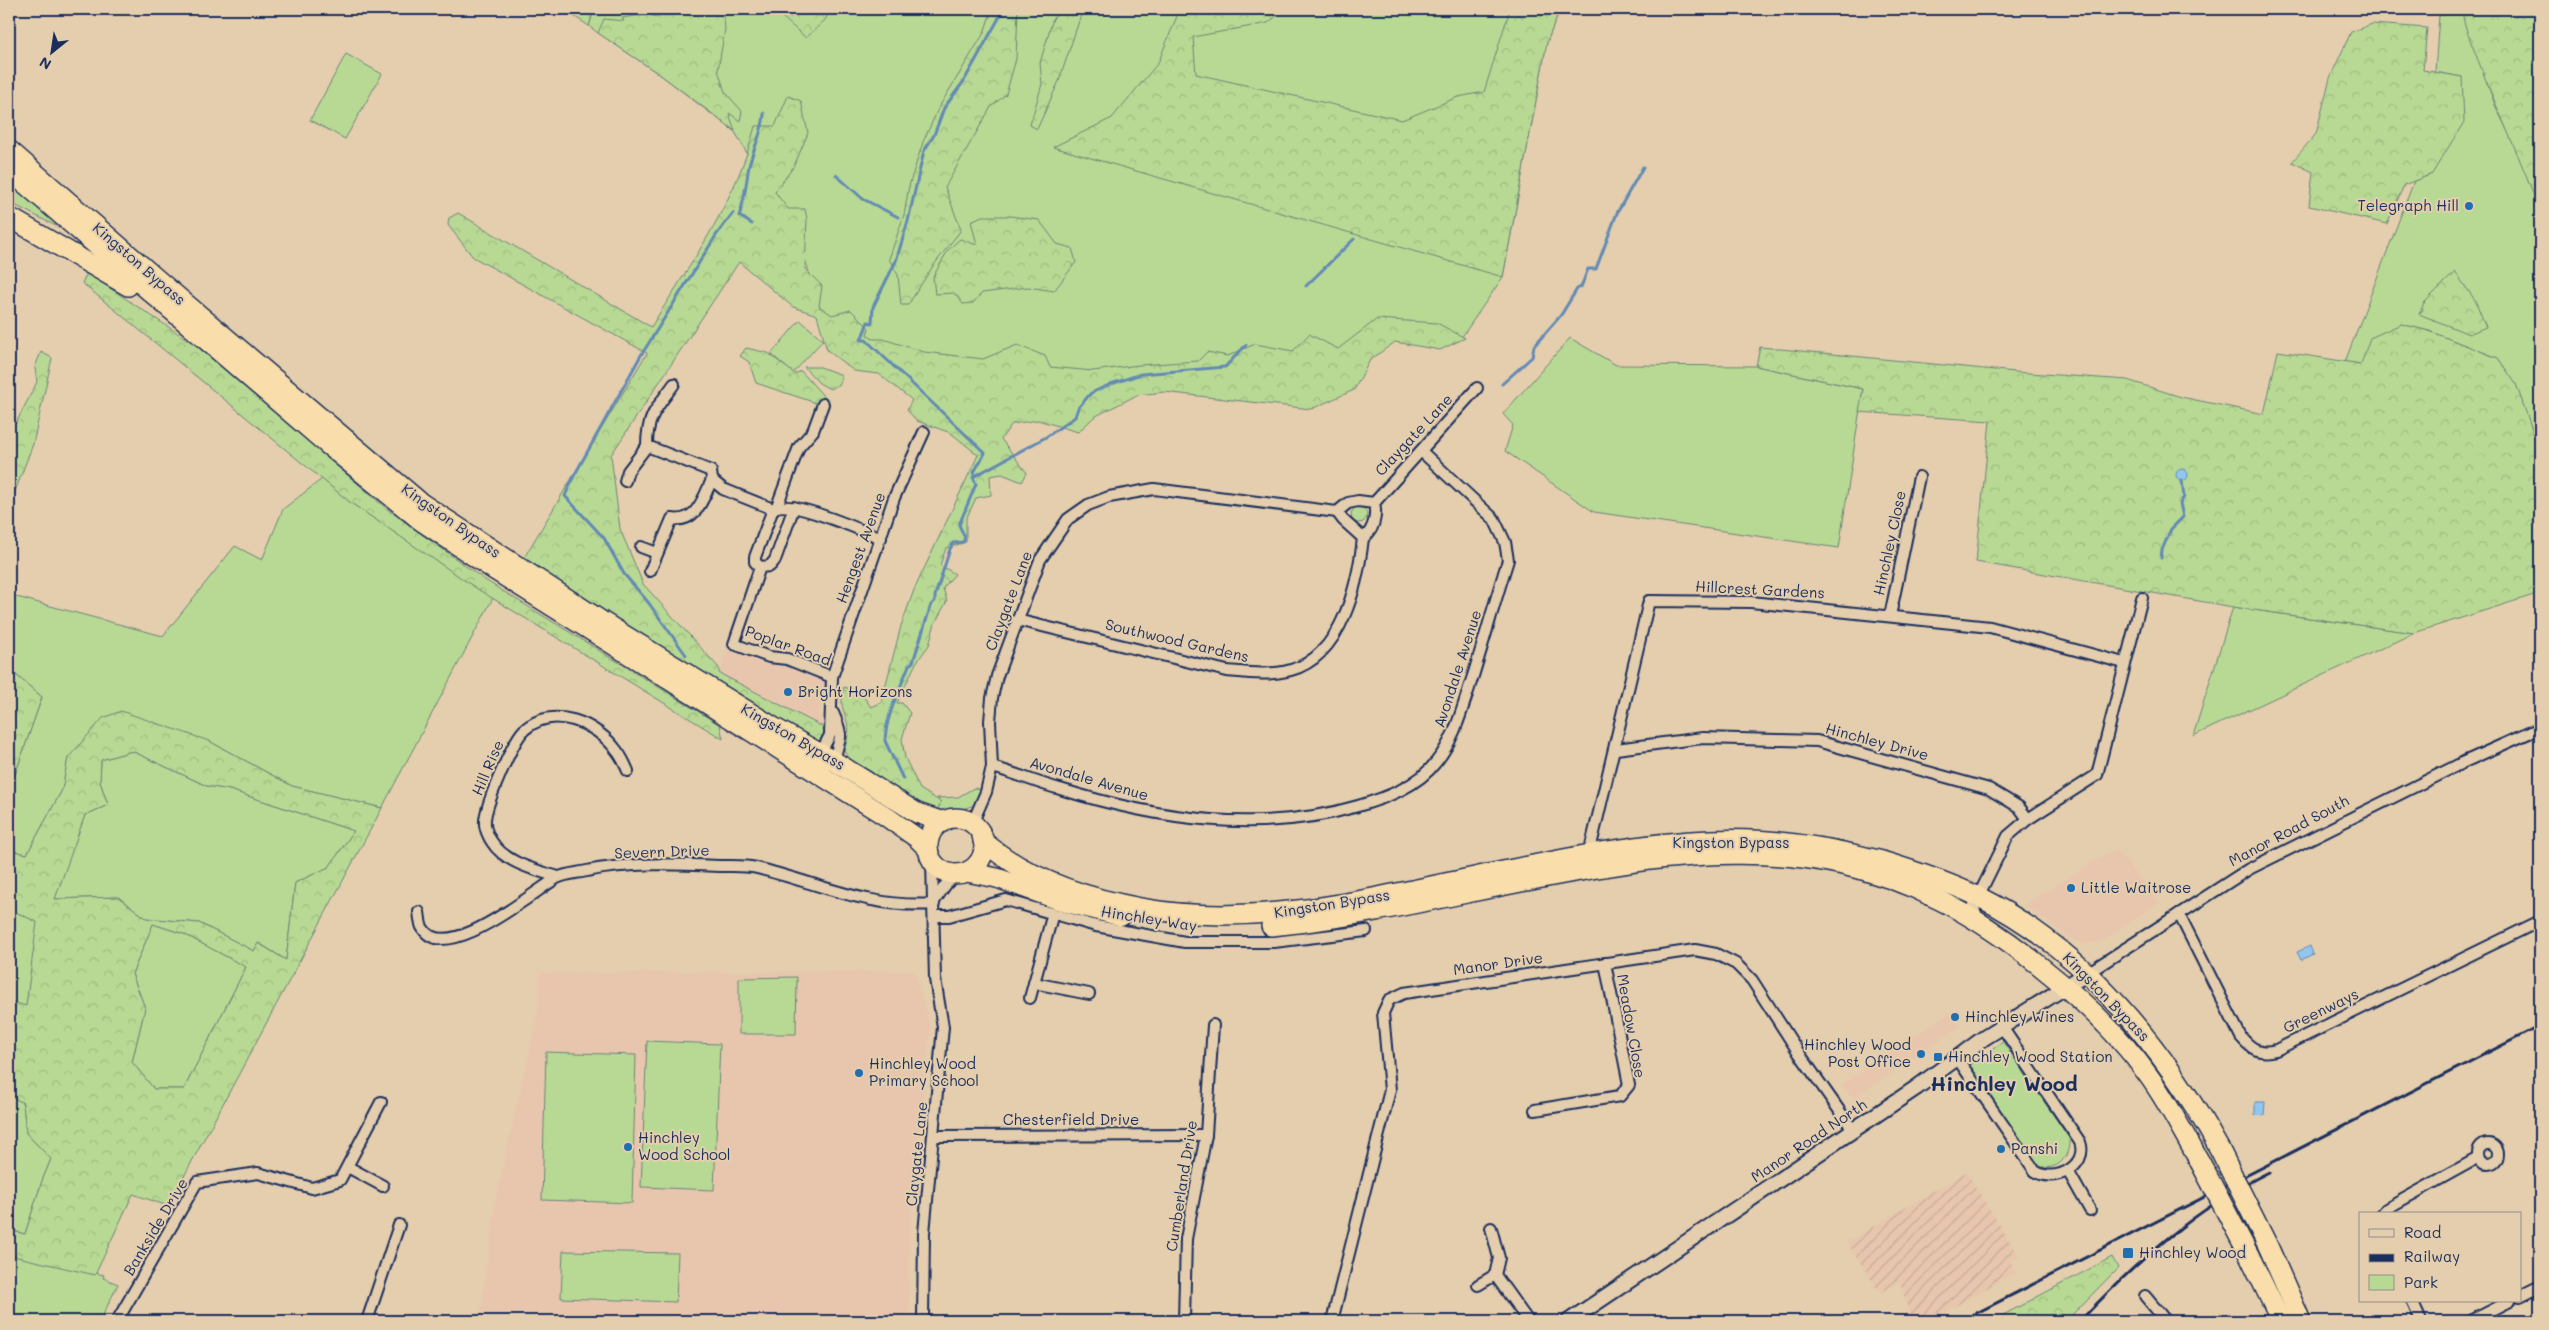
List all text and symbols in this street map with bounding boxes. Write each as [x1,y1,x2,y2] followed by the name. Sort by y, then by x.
[28,28,78,78] north arrow
[36,53,55,75] text: N
[2357,195,2459,215] place label: Telegraph Hill
[2463,200,2475,212] marker: Telegraph Hill
[89,217,190,309] street label: Kingston Bypass
[1370,389,1456,480] street label: Claygate Lane
[398,478,505,562] street label: Kingston Bypass
[831,489,889,606] street label: Hengest Avenue
[1868,489,1910,597] street label: Hinchley Close
[980,548,1036,653] street label: Claygate Lane
[1695,576,1825,602] street label: Hillcrest Gardens
[1429,607,1486,730] street label: Avondale Avenue
[1103,614,1251,666] street label: Southwood Gardens
[743,620,834,670] street label: Poplar Road
[798,681,913,701] place label: Bright Horizons
[782,686,794,698] marker: Bright Horizons
[738,698,849,774] street label: Kingston Bypass
[1823,718,1931,764] street label: Hinchley Drive
[466,737,508,798] street label: Hill Rise
[1028,752,1151,805] street label: Avondale Avenue
[2225,790,2352,870] street label: Manor Road South
[1673,832,1789,852] street label: Kingston Bypass
[614,839,710,863] street label: Severn Drive
[2081,877,2191,897] place label: Little Waitrose
[2065,882,2077,894] marker: Little Waitrose
[1273,884,1391,922] street label: Kingston Bypass
[1100,901,1199,935] street label: Hinchley Way
[1452,947,1544,979] street label: Manor Drive
[2059,947,2155,1045] street label: Kingston Bypass
[1613,972,1651,1079] street label: Meadow Close
[2279,983,2362,1037] street label: Greenways
[1965,1006,2074,1026] place label: Hinchley Wines
[1949,1011,1961,1023] marker: Hinchley Wines
[1804,1034,1911,1071] place label: Hinchley Wood Post Office
[1948,1046,2113,1066] place label: Hinchley Wood Station
[1915,1048,1927,1060] marker: Hinchley Wood Post Office
[1932,1051,1944,1063] marker: Hinchley Wood Station
[869,1053,979,1090] place label: Hinchley Wood Primary School
[853,1067,865,1079] marker: Hinchley Wood Primary School
[1930,1070,2078,1096] district label: Hinchley Wood
[1747,1094,1870,1186] street label: Manor Road North
[901,1101,931,1207] street label: Claygate Lane
[1003,1109,1139,1129] street label: Chesterfield Drive
[1161,1119,1201,1253] street label: Cumberland Drive
[638,1127,731,1164] place label: Hinchley Wood School
[2011,1138,2058,1158] place label: Panshi
[622,1141,634,1153] marker: Hinchley Wood School
[1995,1143,2007,1155] marker: Panshi
[118,1174,192,1279] street label: Bankside Drive
[2359,1212,2522,1302] legend
[2404,1222,2441,1242] text: Road
[2139,1242,2246,1262] place label: Hinchley Wood
[2121,1246,2135,1260] marker: Hinchley Wood
[2404,1246,2460,1266] text: Railway
[2404,1272,2438,1292] text: Park

